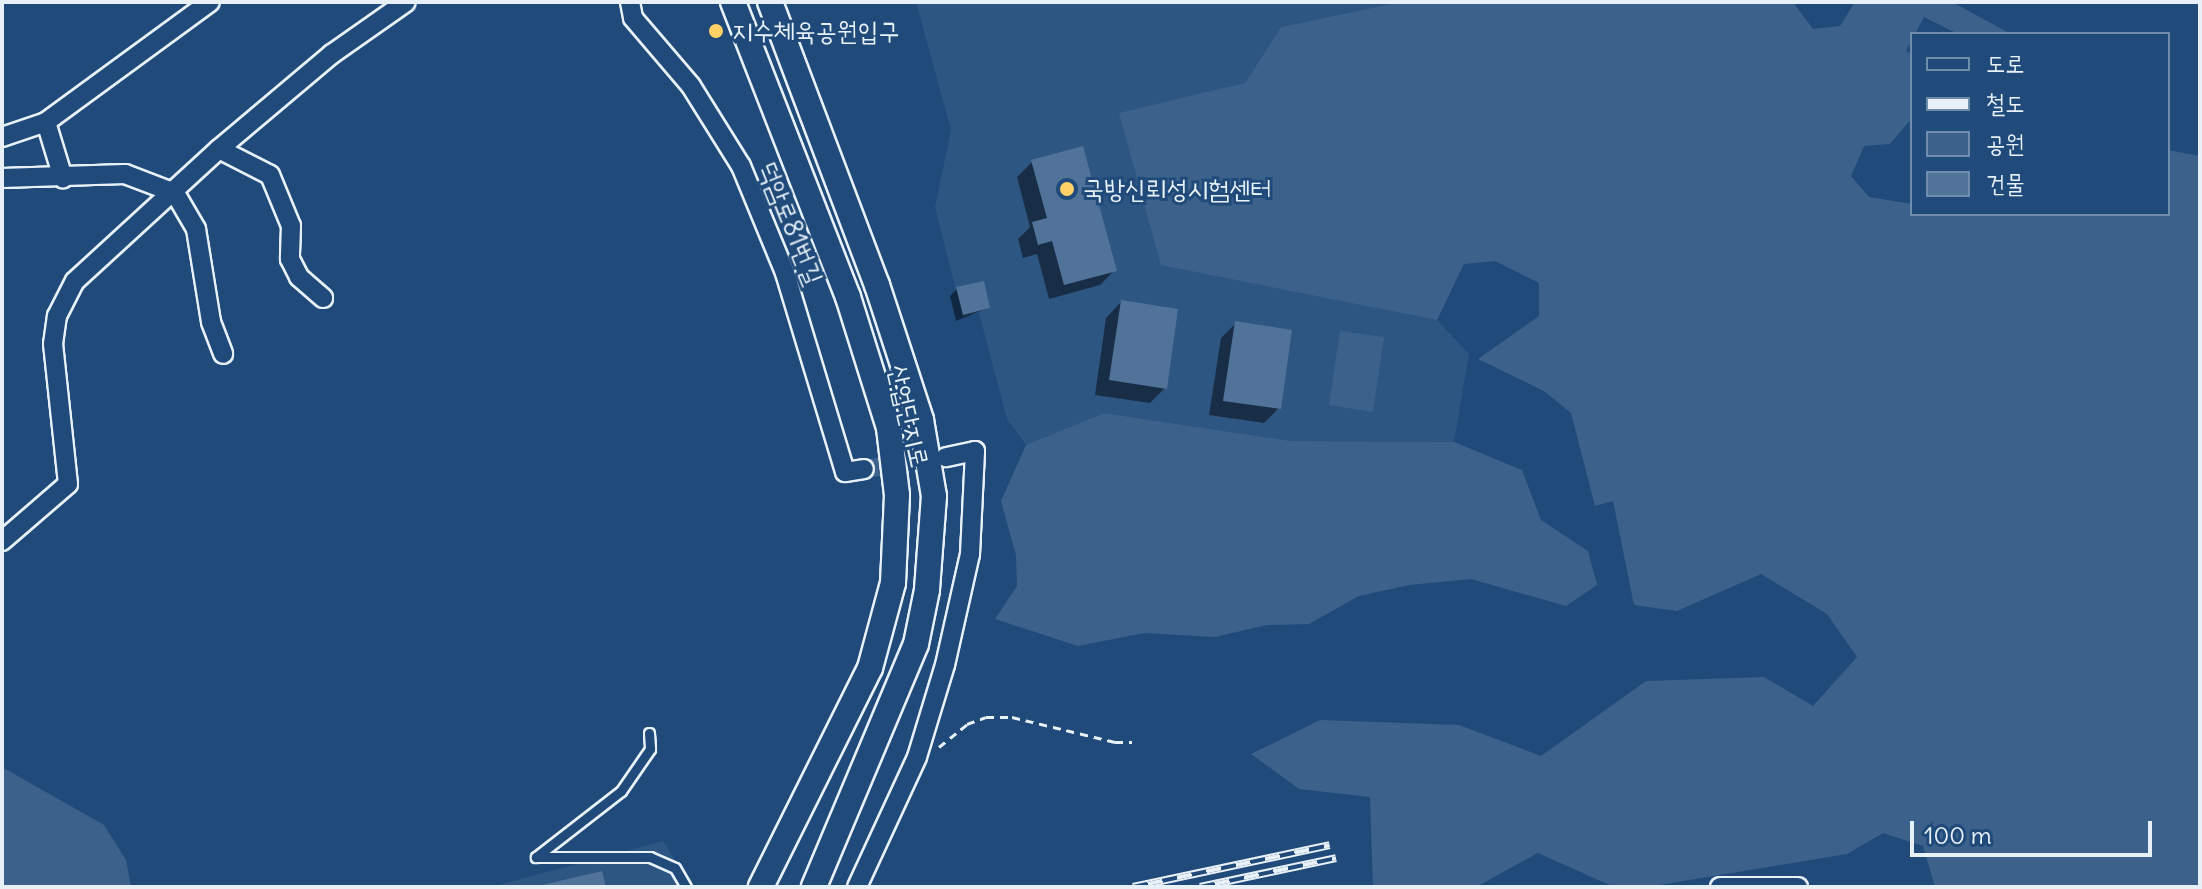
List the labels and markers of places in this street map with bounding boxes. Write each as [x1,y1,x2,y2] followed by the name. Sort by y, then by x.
[732,15,899,47] place label: 지수체육공원입구
[707,22,725,40] marker: 지수체육공원입구
[1083,173,1271,205] place label: 국방신뢰성시험센터
[1058,180,1076,198] marker: 국방신뢰성시험센터

